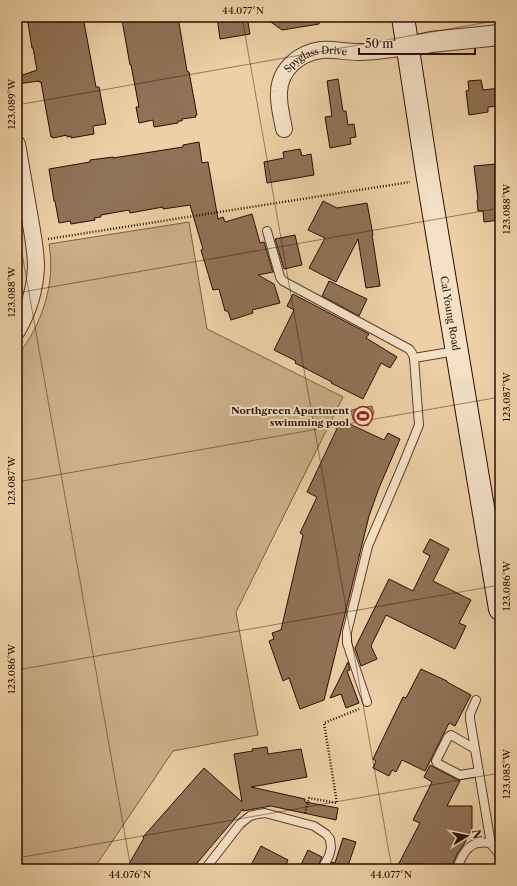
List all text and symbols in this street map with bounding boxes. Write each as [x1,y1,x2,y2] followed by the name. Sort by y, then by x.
[222,4,264,17] text: 44.077°N
[359,30,475,56] scale bar
[365,36,394,51] text: 50 m
[281,43,348,75] street label: Spyglass Drive
[5,78,18,129] text: 123.089°W
[500,183,513,234] text: 123.088°W
[5,266,18,317] text: 123.088°W
[438,275,463,352] street label: Cal Young Road
[500,371,513,422] text: 123.087°W
[231,404,349,429] place label: Northgreen Apartment swimming pool
[352,405,374,427] sports icon: Northgreen Apartment swimming pool
[5,455,18,506] text: 123.087°W
[500,560,513,611] text: 123.086°W
[5,643,18,694] text: 123.086°W
[500,748,513,799] text: 123.085°W
[447,816,487,856] north arrow
[469,828,485,841] text: N
[109,868,151,881] text: 44.076°N
[370,868,412,881] text: 44.077°N

